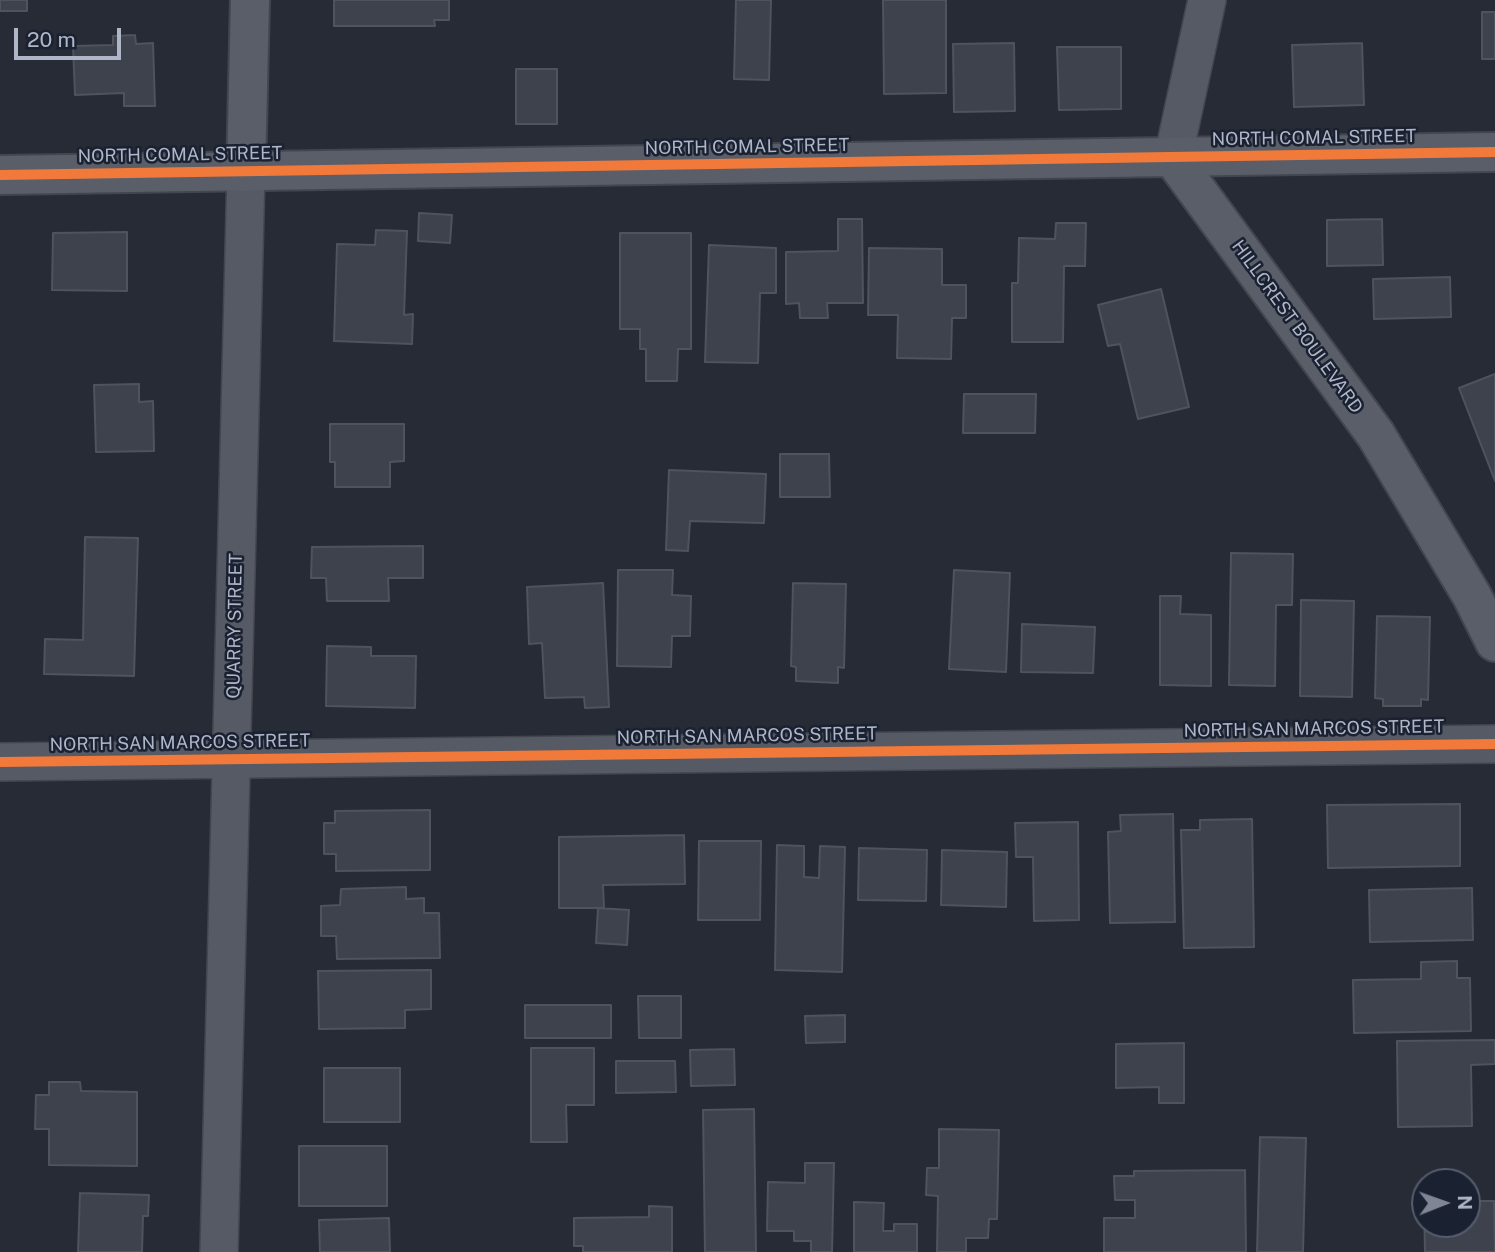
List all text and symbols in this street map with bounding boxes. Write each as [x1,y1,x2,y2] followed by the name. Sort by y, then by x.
[18,14,124,58] scale bar
[27,27,76,52] text: 20 m
[1211,125,1417,151] street label: NORTH COMAL STREET
[644,134,850,160] street label: NORTH COMAL STREET
[77,142,283,168] street label: NORTH COMAL STREET
[1227,236,1367,418] street label: HILLCREST BOULEVARD
[223,553,247,699] street label: QUARRY STREET
[1183,716,1445,742] street label: NORTH SAN MARCOS STREET
[616,723,878,749] street label: NORTH SAN MARCOS STREET
[49,730,311,756] street label: NORTH SAN MARCOS STREET
[1411,1168,1481,1238] north arrow
[1454,1195,1476,1210] text: N

